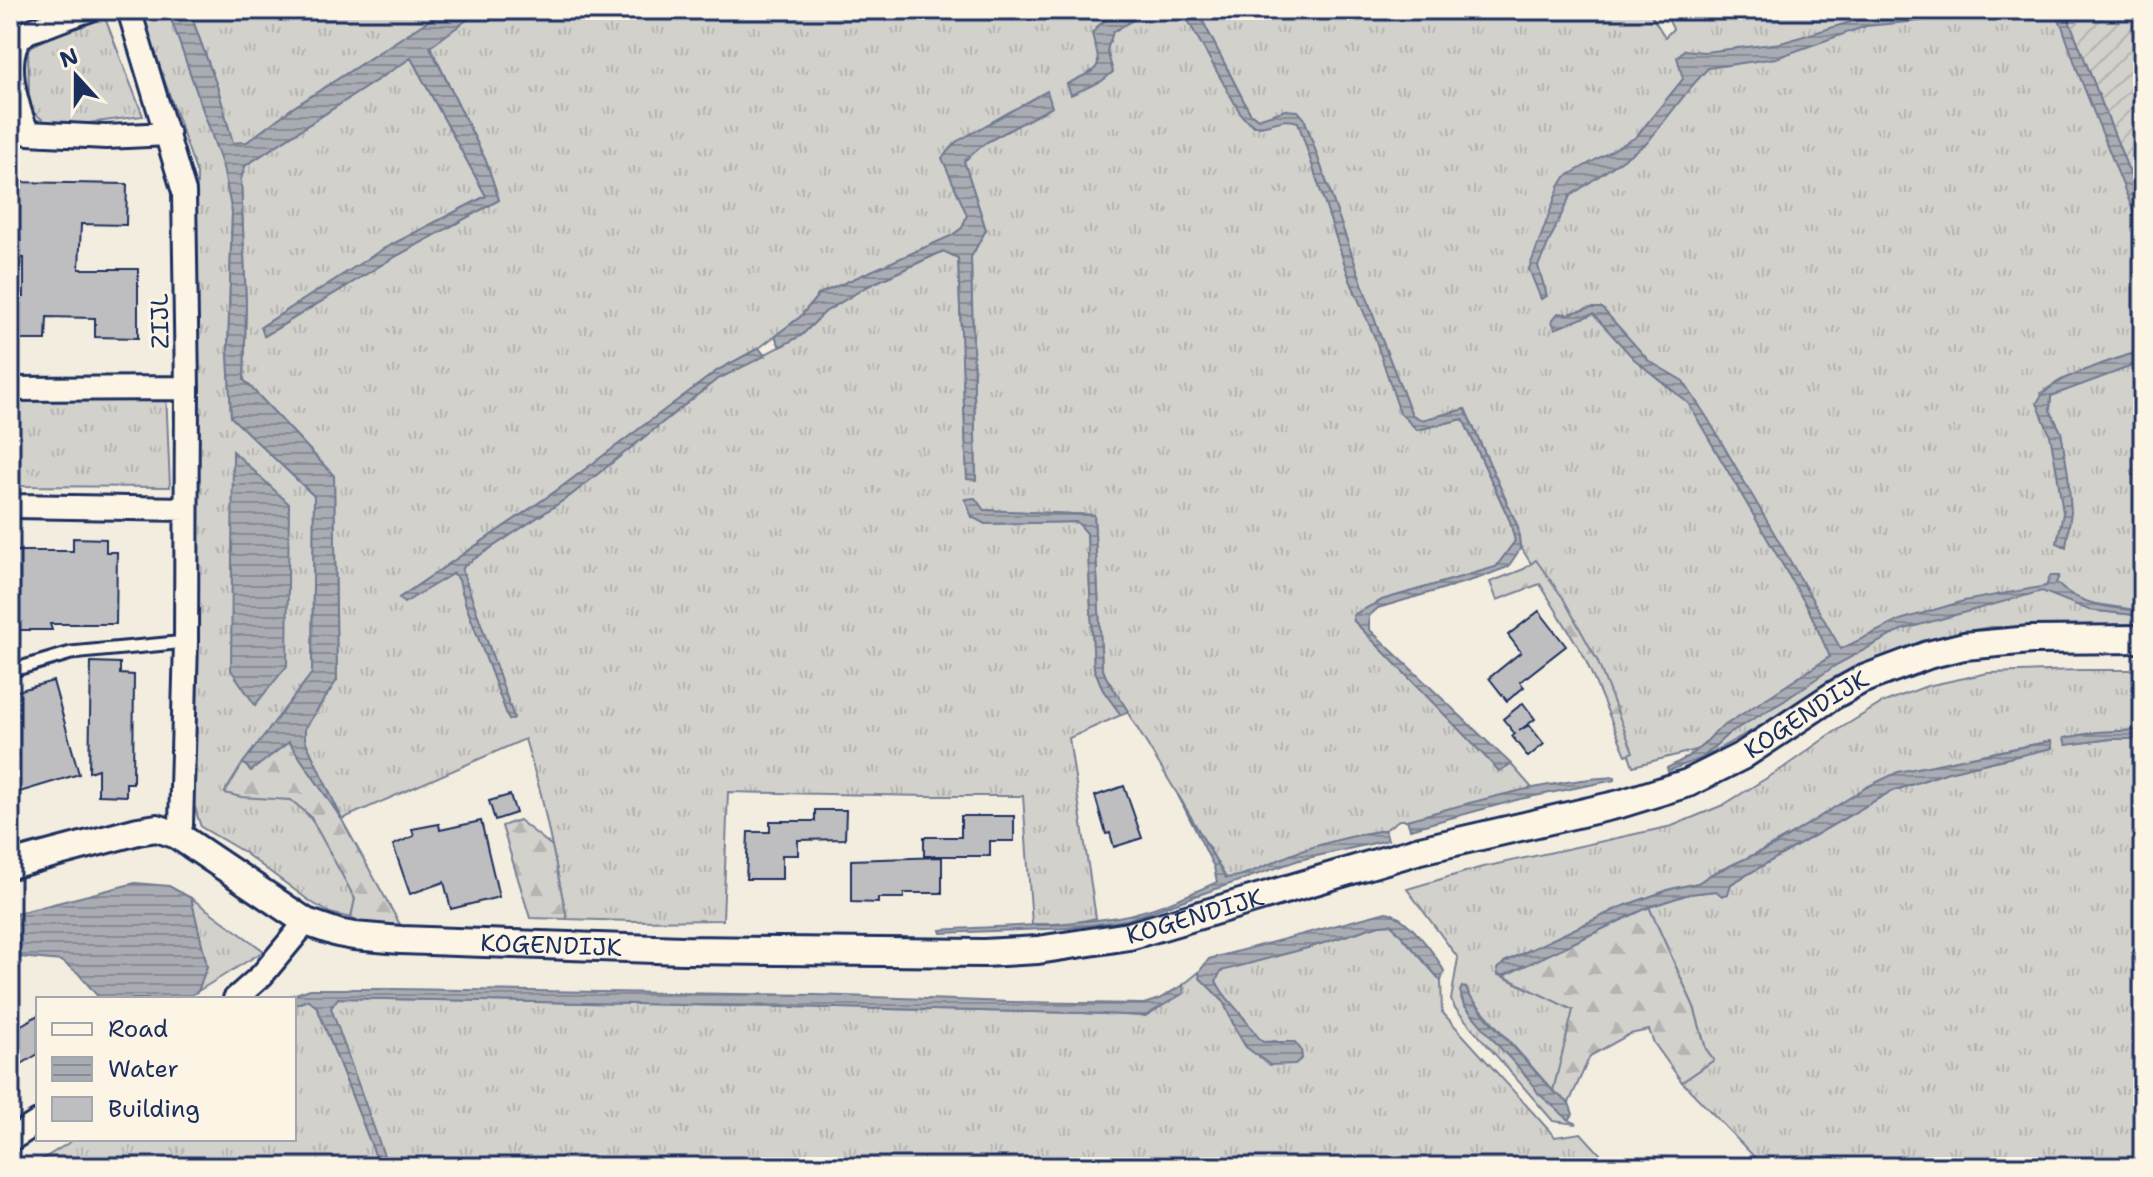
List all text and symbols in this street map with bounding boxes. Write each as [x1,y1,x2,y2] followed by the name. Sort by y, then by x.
[36,36,116,116] north arrow
[56,41,82,74] text: N
[144,293,176,349] street label: ZIJL
[1738,663,1875,766] street label: KOGENDIJK
[1122,881,1268,952] street label: KOGENDIJK
[480,927,623,964] street label: KOGENDIJK
[36,997,296,1141] legend
[108,1013,168,1045] text: Road
[108,1053,179,1085] text: Water
[108,1093,200,1125] text: Building

